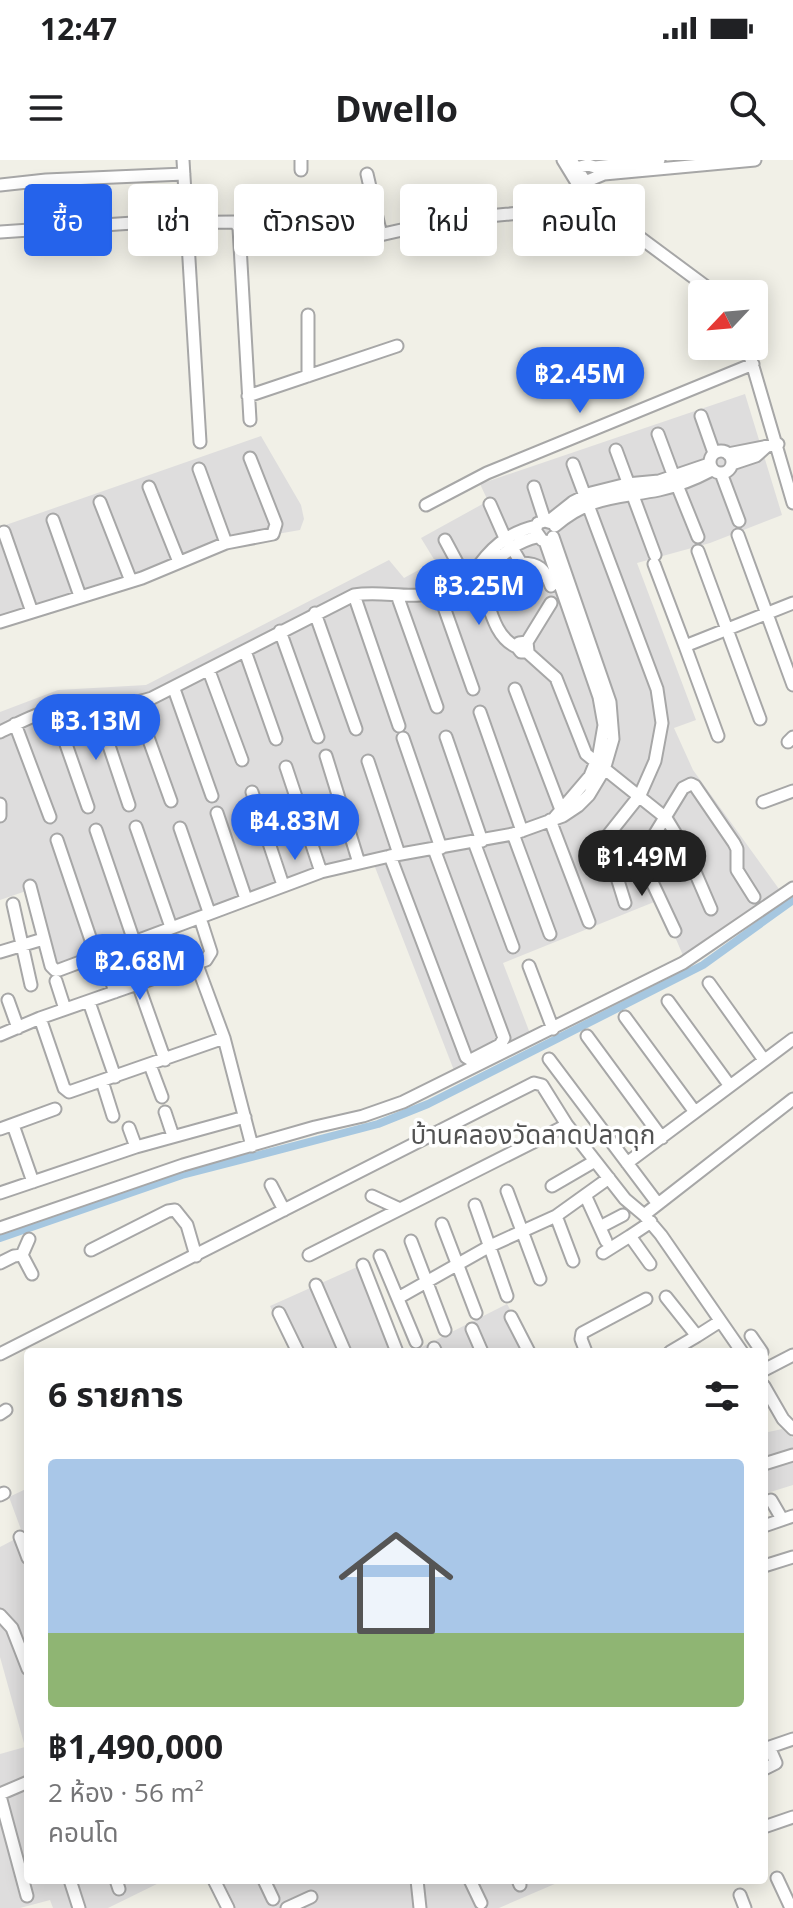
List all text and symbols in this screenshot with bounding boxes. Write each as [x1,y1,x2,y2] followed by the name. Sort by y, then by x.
[40,8,117,49] text: 12:47
[335,84,458,133] text: Dwello
[24,86,68,130] icon: menu
[725,86,769,130] icon: search
[24,184,112,256] chip: ซื้อ
[128,184,218,256] chip: เช่า
[234,184,384,256] chip: ตัวกรอง
[400,184,497,256] chip: ใหม่
[513,184,645,256] chip: คอนโด
[688,280,768,360] north arrow
[688,280,768,360] map controls
[515,347,645,415] pin: ฿2.45M
[534,355,626,391] text: ฿2.45M
[414,559,544,627] pin: ฿3.25M
[433,567,525,603] text: ฿3.25M
[31,694,161,762] pin: ฿3.13M
[50,702,142,738] text: ฿3.13M
[230,794,360,862] pin: ฿4.83M
[249,802,341,838] text: ฿4.83M
[577,830,707,898] pin: ฿1.49M
[596,838,688,874] text: ฿1.49M
[75,934,205,1002] pin: ฿2.68M
[94,942,186,978] text: ฿2.68M
[411,1116,655,1152] district label: บ้านคลองวัดลาดปลาดุก
[48,1371,183,1417] text: 6 รายการ
[700,1374,744,1418] icon: filters
[324,1511,468,1655] icon: home
[48,1723,223,1769] text: ฿1,490,000
[48,1774,204,1810] text: 2 ห้อง · 56 m²
[48,1814,119,1850] text: คอนโด

